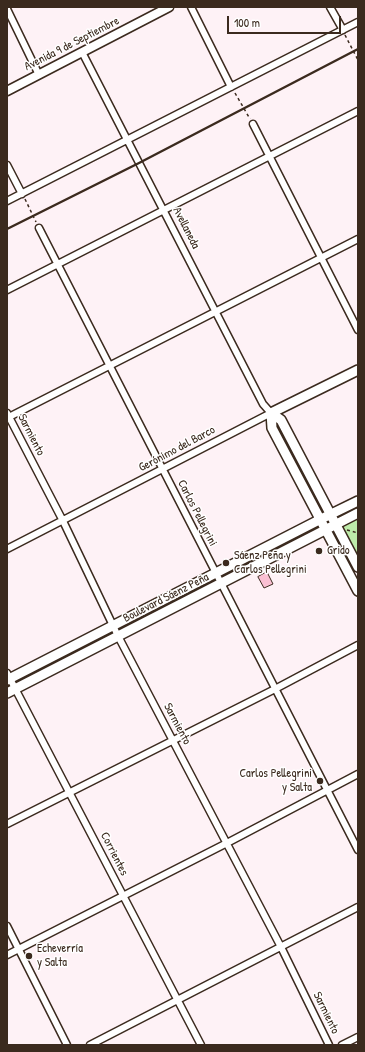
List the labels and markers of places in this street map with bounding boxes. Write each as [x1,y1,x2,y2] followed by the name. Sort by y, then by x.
[327,544,350,558] place label: Grido
[314,546,324,556] marker: Grido
[234,549,307,577] place label: Sáenz Peña y Carlos Pellegrini
[221,558,231,568] marker: Sáenz Peña y Carlos Pellegrini
[239,767,312,795] place label: Carlos Pellegrini y Salta
[315,776,325,786] marker: Carlos Pellegrini y Salta
[37,942,83,970] place label: Echeverría y Salta
[24,951,34,961] marker: Echeverría y Salta

